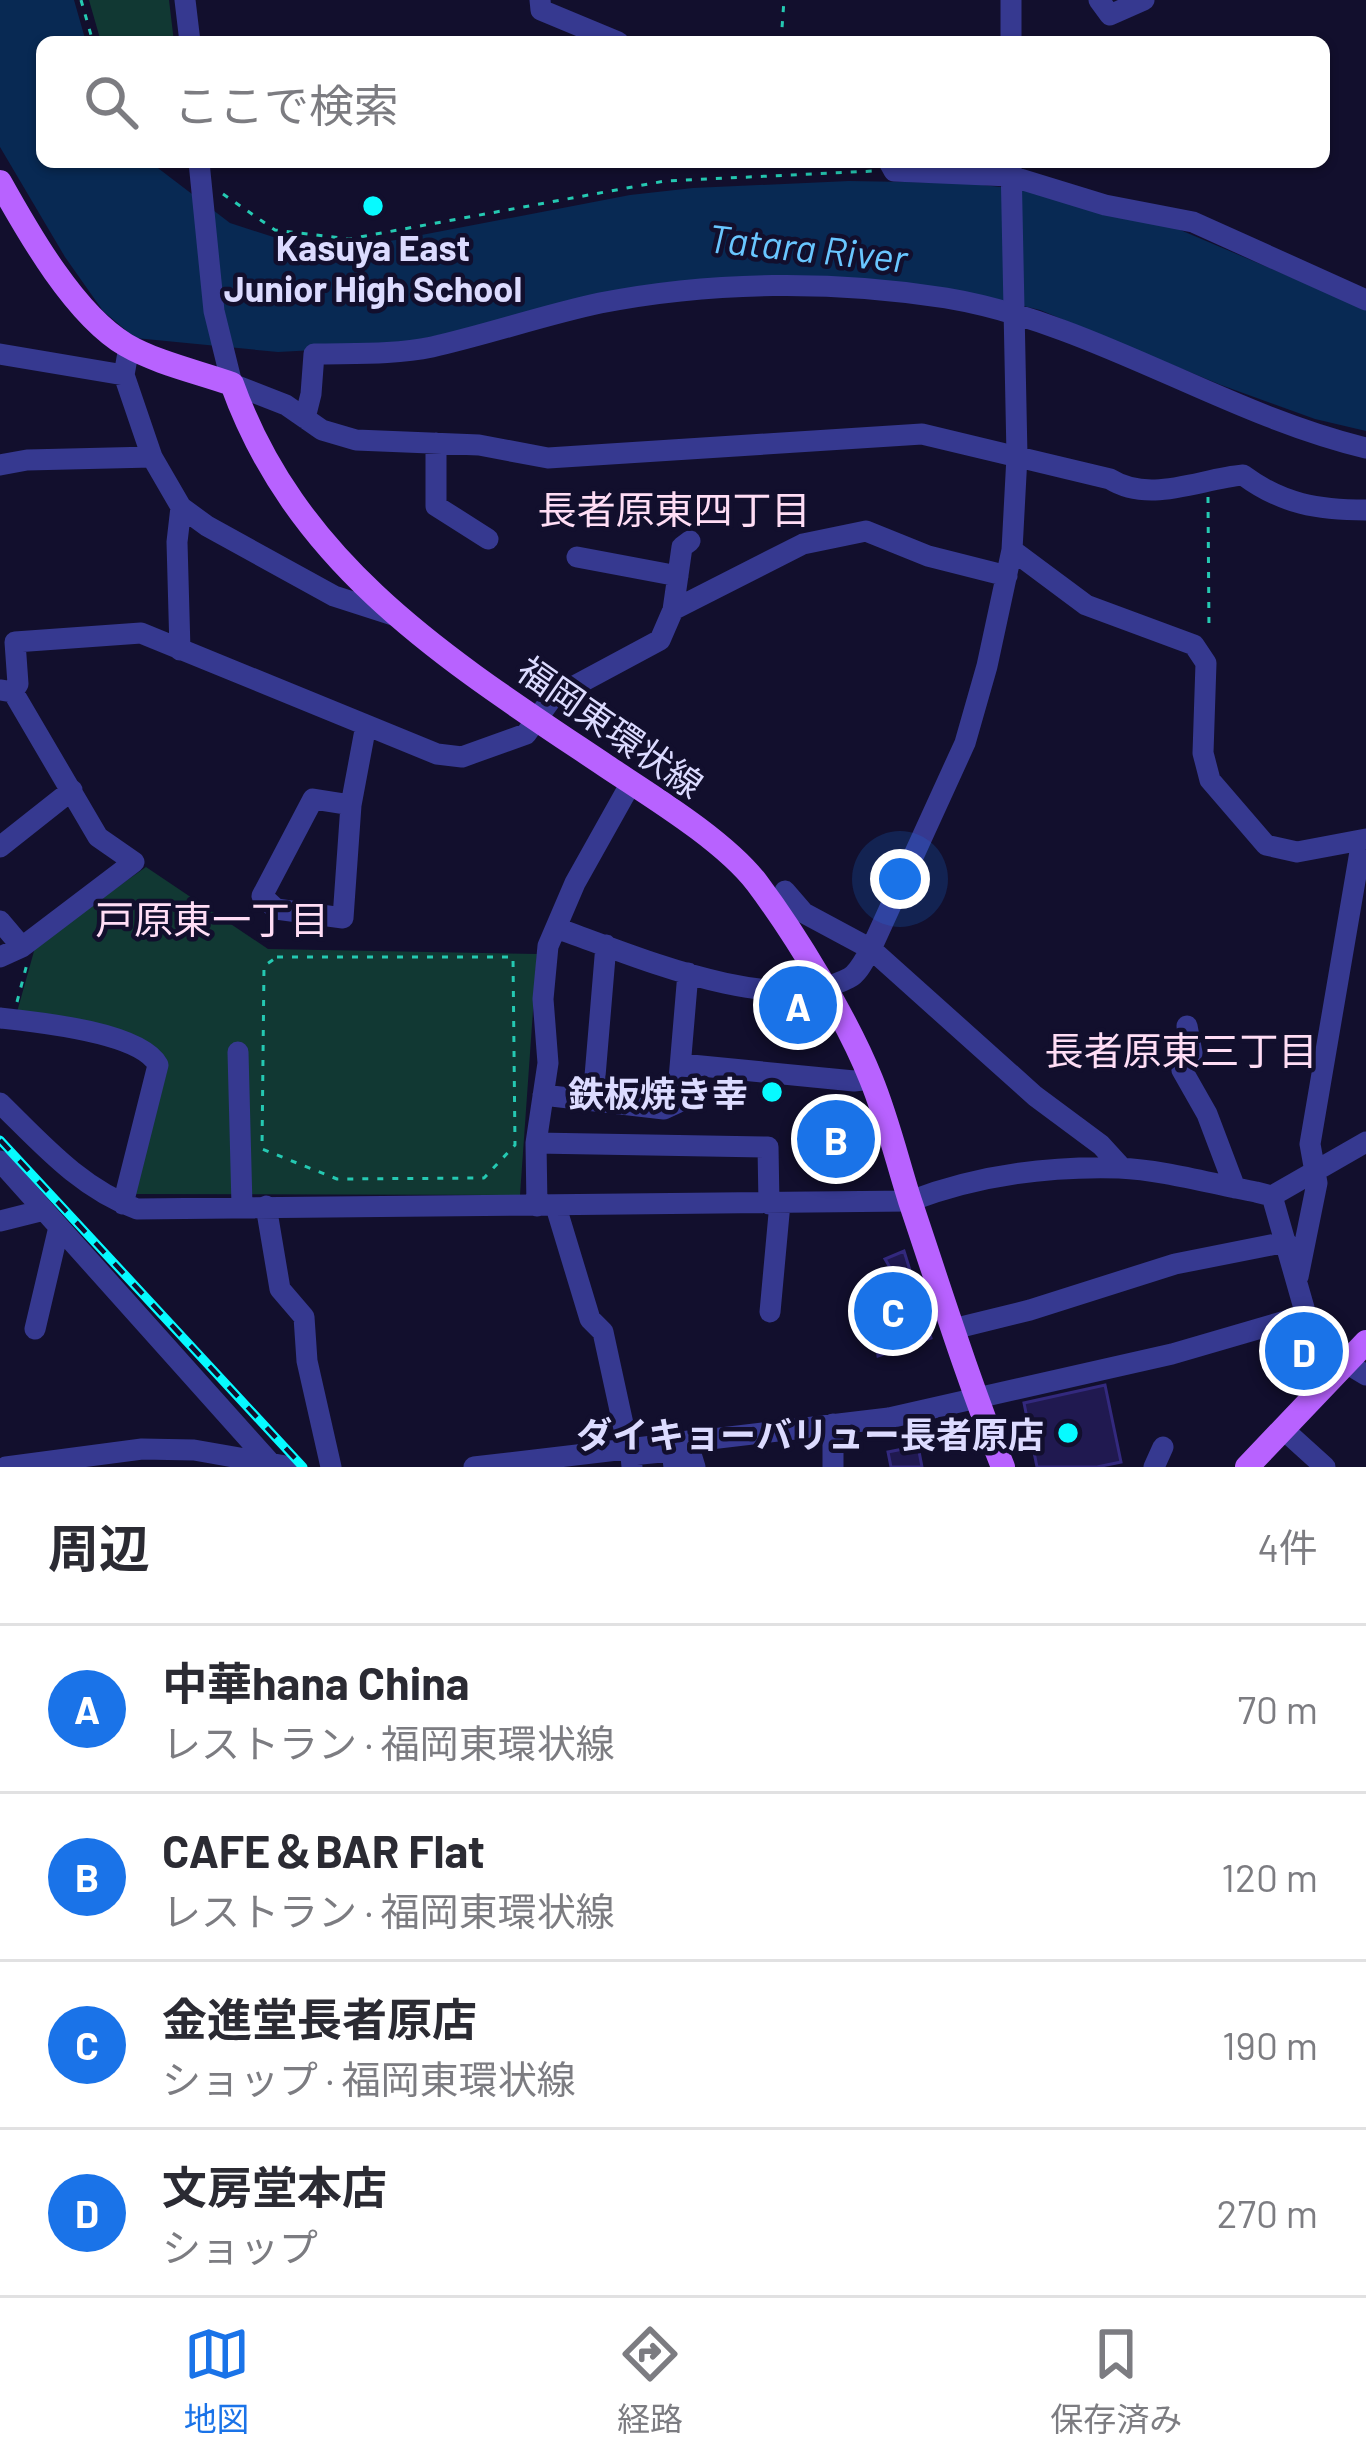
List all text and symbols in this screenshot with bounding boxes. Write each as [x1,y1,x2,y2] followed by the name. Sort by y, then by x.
[36,36,1330,168] search box
[78,69,144,135] icon: search
[174,77,399,131] text: ここで検索
[360,193,386,219] marker: Kasuya East Junior High School
[706,213,911,281] water label: Tatara River
[224,225,522,309] place label: Kasuya East Junior High School
[537,485,811,532] district label: 長者原東四丁目
[510,646,712,806] street label: 福岡東環状線
[870,849,930,909] your location
[95,895,329,942] district label: 戸原東一丁目
[759,960,837,1050] pin: A
[1044,1026,1318,1073] district label: 長者原東三丁目
[568,1071,748,1114] place label: 鉄板焼き幸
[759,1079,785,1105] marker: 鉄板焼き幸
[797,1094,875,1184] pin: B
[854,1266,932,1356] pin: C
[1265,1306,1343,1396] pin: D
[576,1412,1044,1455] place label: ダイキョーバリュー長者原店
[1055,1420,1081,1446] marker: ダイキョーバリュー長者原店
[48,1516,150,1577] text: 周辺
[1258,1523,1318,1570] text: 4件
[162,1655,470,1709] text: 中華hana China
[74,1685,100,1732] text: A
[1237,1685,1318,1732] text: 70 m
[162,1719,615,1766] text: レストラン · 福岡東環状線
[162,1823,485,1877] text: CAFE＆BAR Flat
[75,1853,99,1900] text: B
[1221,1853,1318,1900] text: 120 m
[162,1887,615,1934] text: レストラン · 福岡東環状線
[162,1991,477,2045] text: 金進堂長者原店
[75,2021,99,2068] text: C
[1222,2021,1318,2068] text: 190 m
[162,2055,576,2102] text: ショップ · 福岡東環状線
[162,2159,387,2213] text: 文房堂本店
[75,2189,99,2236] text: D
[1217,2189,1318,2236] text: 270 m
[162,2223,318,2270] text: ショップ
[184,2321,250,2441] tab: 地図
[617,2321,683,2441] tab: 経路
[1050,2321,1182,2441] tab: 保存済み

